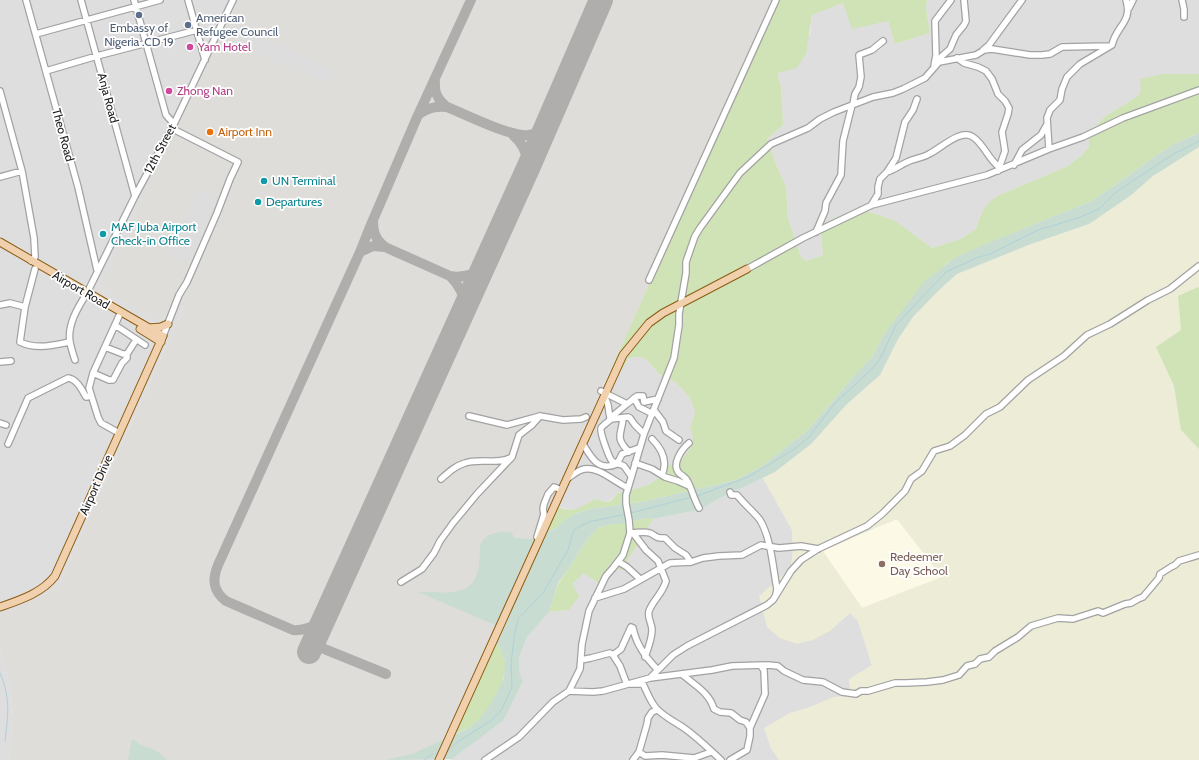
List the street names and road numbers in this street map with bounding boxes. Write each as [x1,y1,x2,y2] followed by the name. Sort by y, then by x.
[95,71,122,125] street label: Anja Road
[49,107,78,163] street label: Theo Road
[140,121,179,176] street label: 12th Street
[50,267,113,312] street label: Airport Road
[76,452,116,517] street label: Airport Drive

